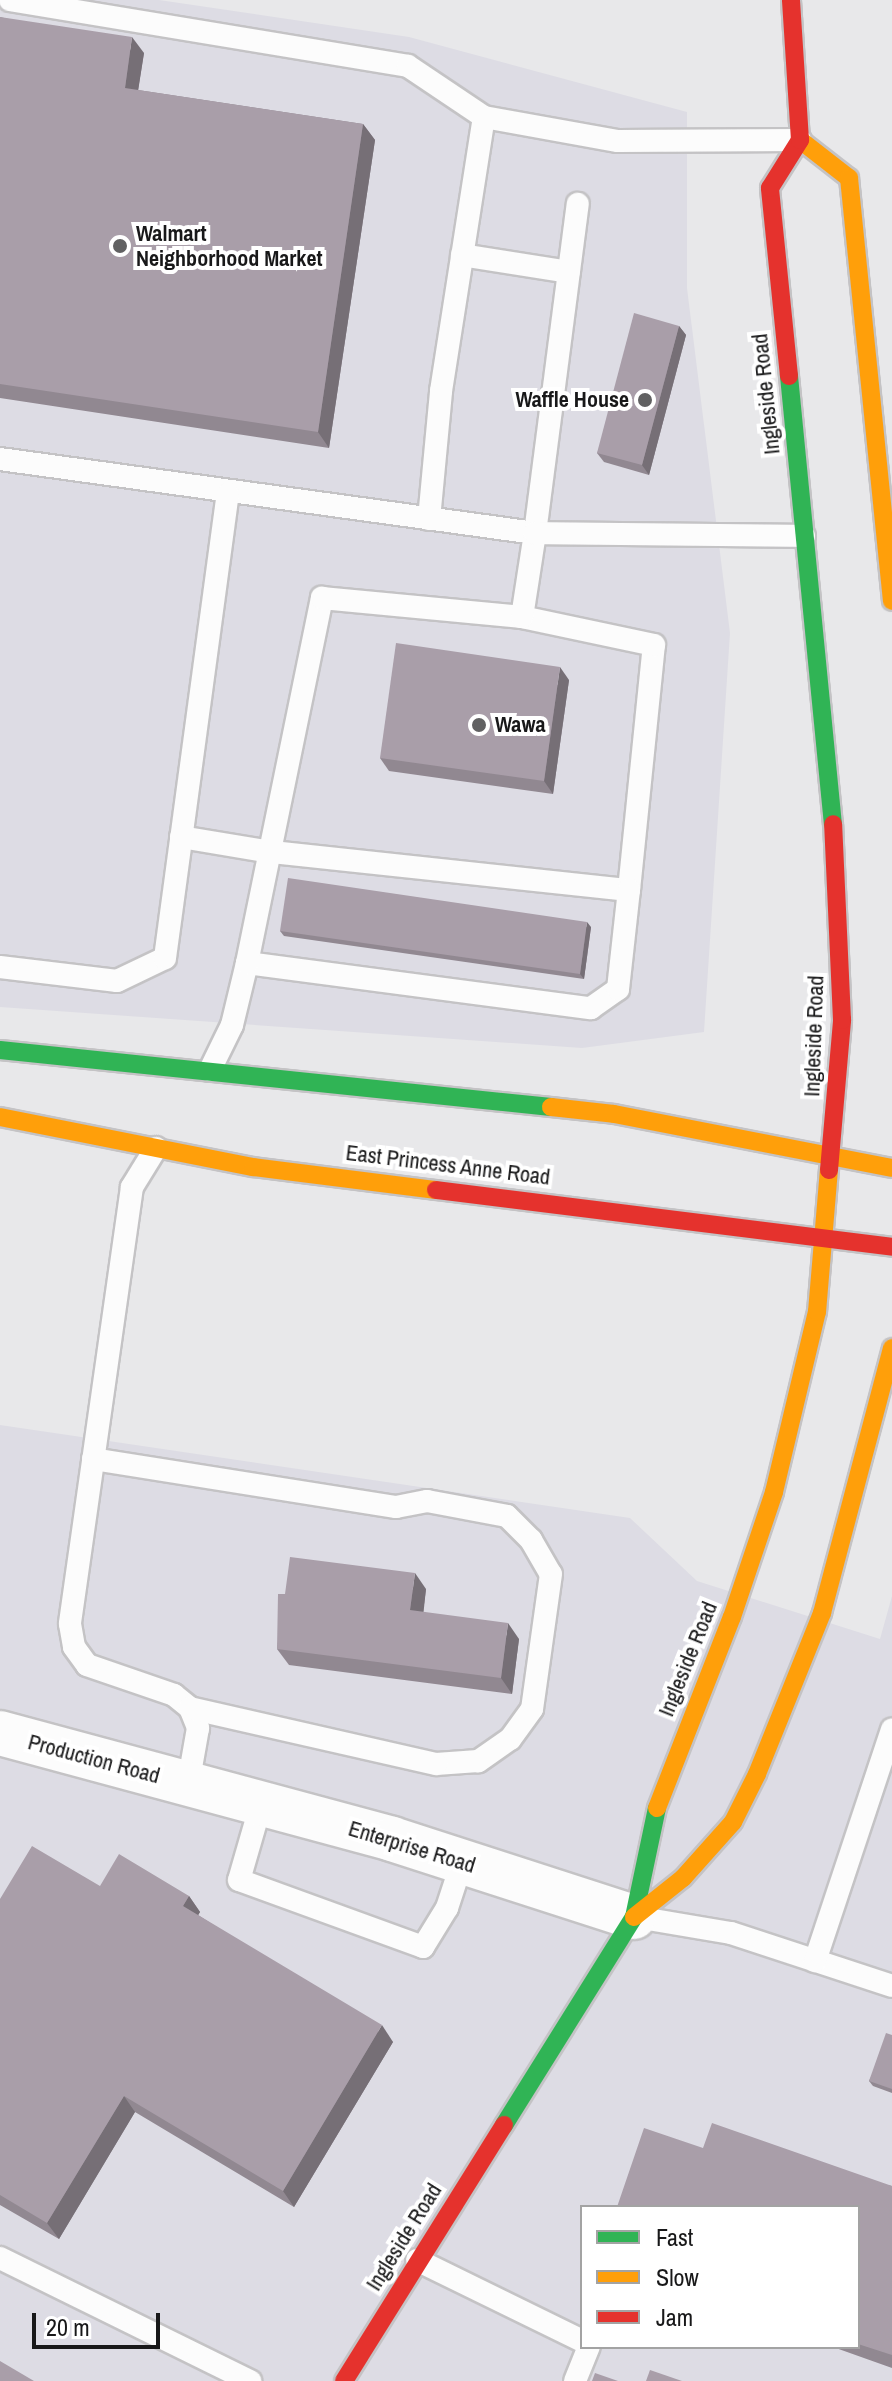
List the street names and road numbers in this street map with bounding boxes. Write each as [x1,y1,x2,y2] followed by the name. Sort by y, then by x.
[747,332,785,456] street label: Ingleside Road
[799,975,829,1097] street label: Ingleside Road
[344,1139,552,1191] street label: East Princess Anne Road
[653,1598,723,1720] street label: Ingleside Road
[25,1729,163,1789] street label: Production Road
[345,1815,479,1879] street label: Enterprise Road
[361,2179,447,2295] street label: Ingleside Road

